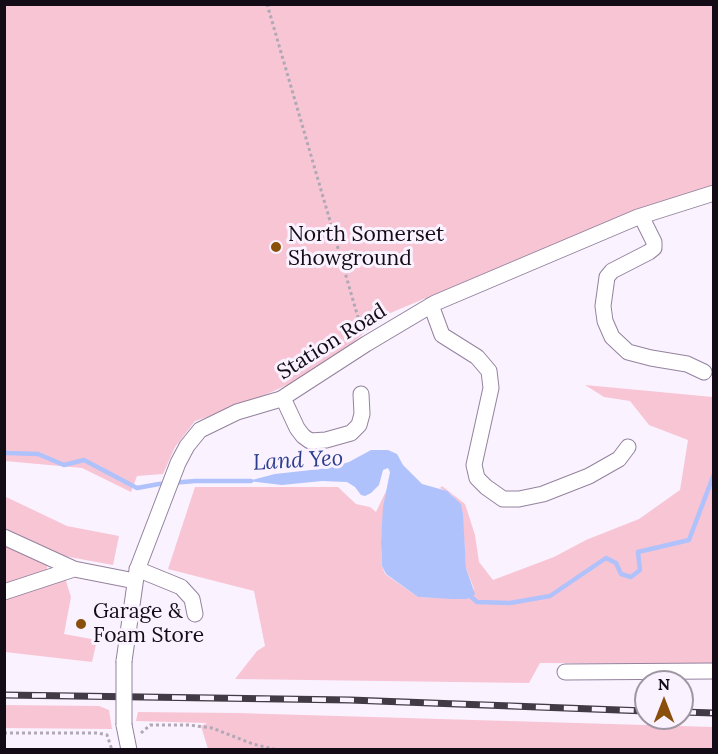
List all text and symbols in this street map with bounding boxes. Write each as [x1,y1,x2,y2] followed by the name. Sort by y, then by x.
[288,222,444,272] place label: North Somerset Showground
[269,240,283,254] marker: North Somerset Showground
[273,298,391,386] street label: Station Road
[252,445,344,477] water label: Land Yeo
[93,599,204,649] place label: Garage & Foam Store
[74,617,88,631] marker: Garage & Foam Store
[634,670,694,730] north arrow
[658,674,670,694] text: N

